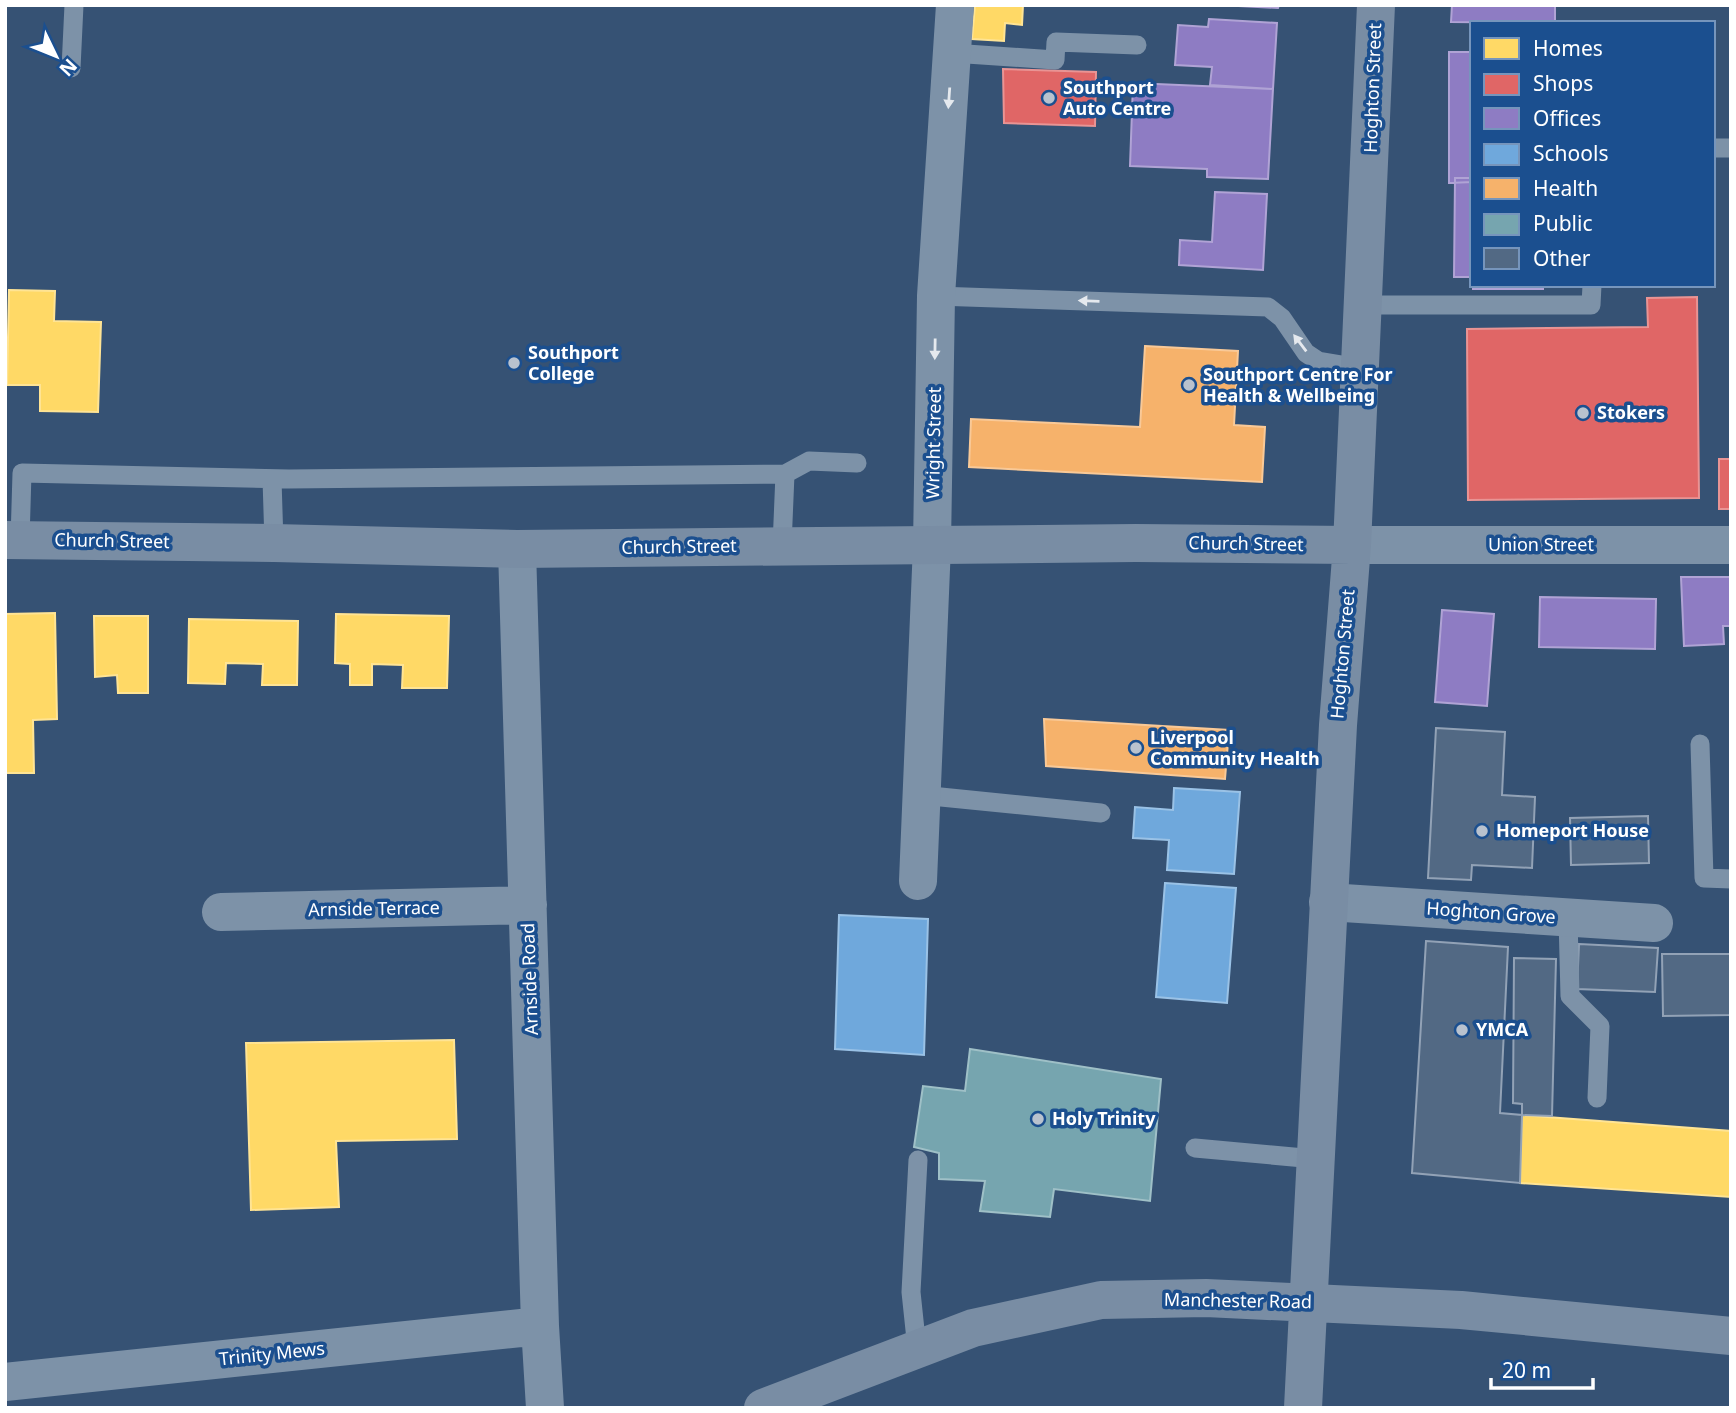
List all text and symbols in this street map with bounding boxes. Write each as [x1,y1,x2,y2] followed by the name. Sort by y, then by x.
[21,21,91,91] north arrow
[1470,21,1715,287] legend
[1358,22,1386,153] street label: Hoghton Street
[1533,34,1603,62] text: Homes
[54,53,83,82] text: N
[1533,69,1593,97] text: Shops
[1063,75,1171,120] place label: Southport Auto Centre
[943,87,954,109] one-way arrow
[1041,90,1057,106] marker: Southport Auto Centre
[1533,104,1601,132] text: Offices
[1533,139,1608,167] text: Schools
[1533,174,1598,202] text: Health
[1533,209,1593,237] text: Public
[1533,244,1591,272] text: Other
[1078,295,1100,307] one-way arrow
[1292,335,1307,353] one-way arrow
[930,339,941,361] one-way arrow
[528,340,619,385] place label: Southport College
[506,355,522,371] marker: Southport College
[1203,362,1393,407] place label: Southport Centre For Health & Wellbeing
[1181,377,1197,393] marker: Southport Centre For Health & Wellbeing
[920,386,946,499] street label: Wright Street
[1597,400,1665,424] place label: Stokers
[1575,405,1591,421] marker: Stokers
[54,527,170,553] street label: Church Street
[1188,530,1304,556] street label: Church Street
[1488,532,1594,556] street label: Union Street
[621,533,737,559] street label: Church Street
[1324,588,1360,720] street label: Hoghton Street
[1150,725,1320,770] place label: Liverpool Community Health
[1128,740,1144,756] marker: Liverpool Community Health
[1496,818,1649,842] place label: Homeport House
[1474,823,1490,839] marker: Homeport House
[308,895,440,921] street label: Arnside Terrace
[1426,896,1557,928] street label: Hoghton Grove
[515,922,543,1036] street label: Arnside Road
[1476,1017,1529,1041] place label: YMCA
[1454,1022,1470,1038] marker: YMCA
[1052,1106,1156,1130] place label: Holy Trinity
[1030,1111,1046,1127] marker: Holy Trinity
[1164,1287,1312,1313] street label: Manchester Road
[218,1336,326,1370] street label: Trinity Mews
[1491,1346,1592,1390] scale bar
[1502,1356,1551,1384] text: 20 m

